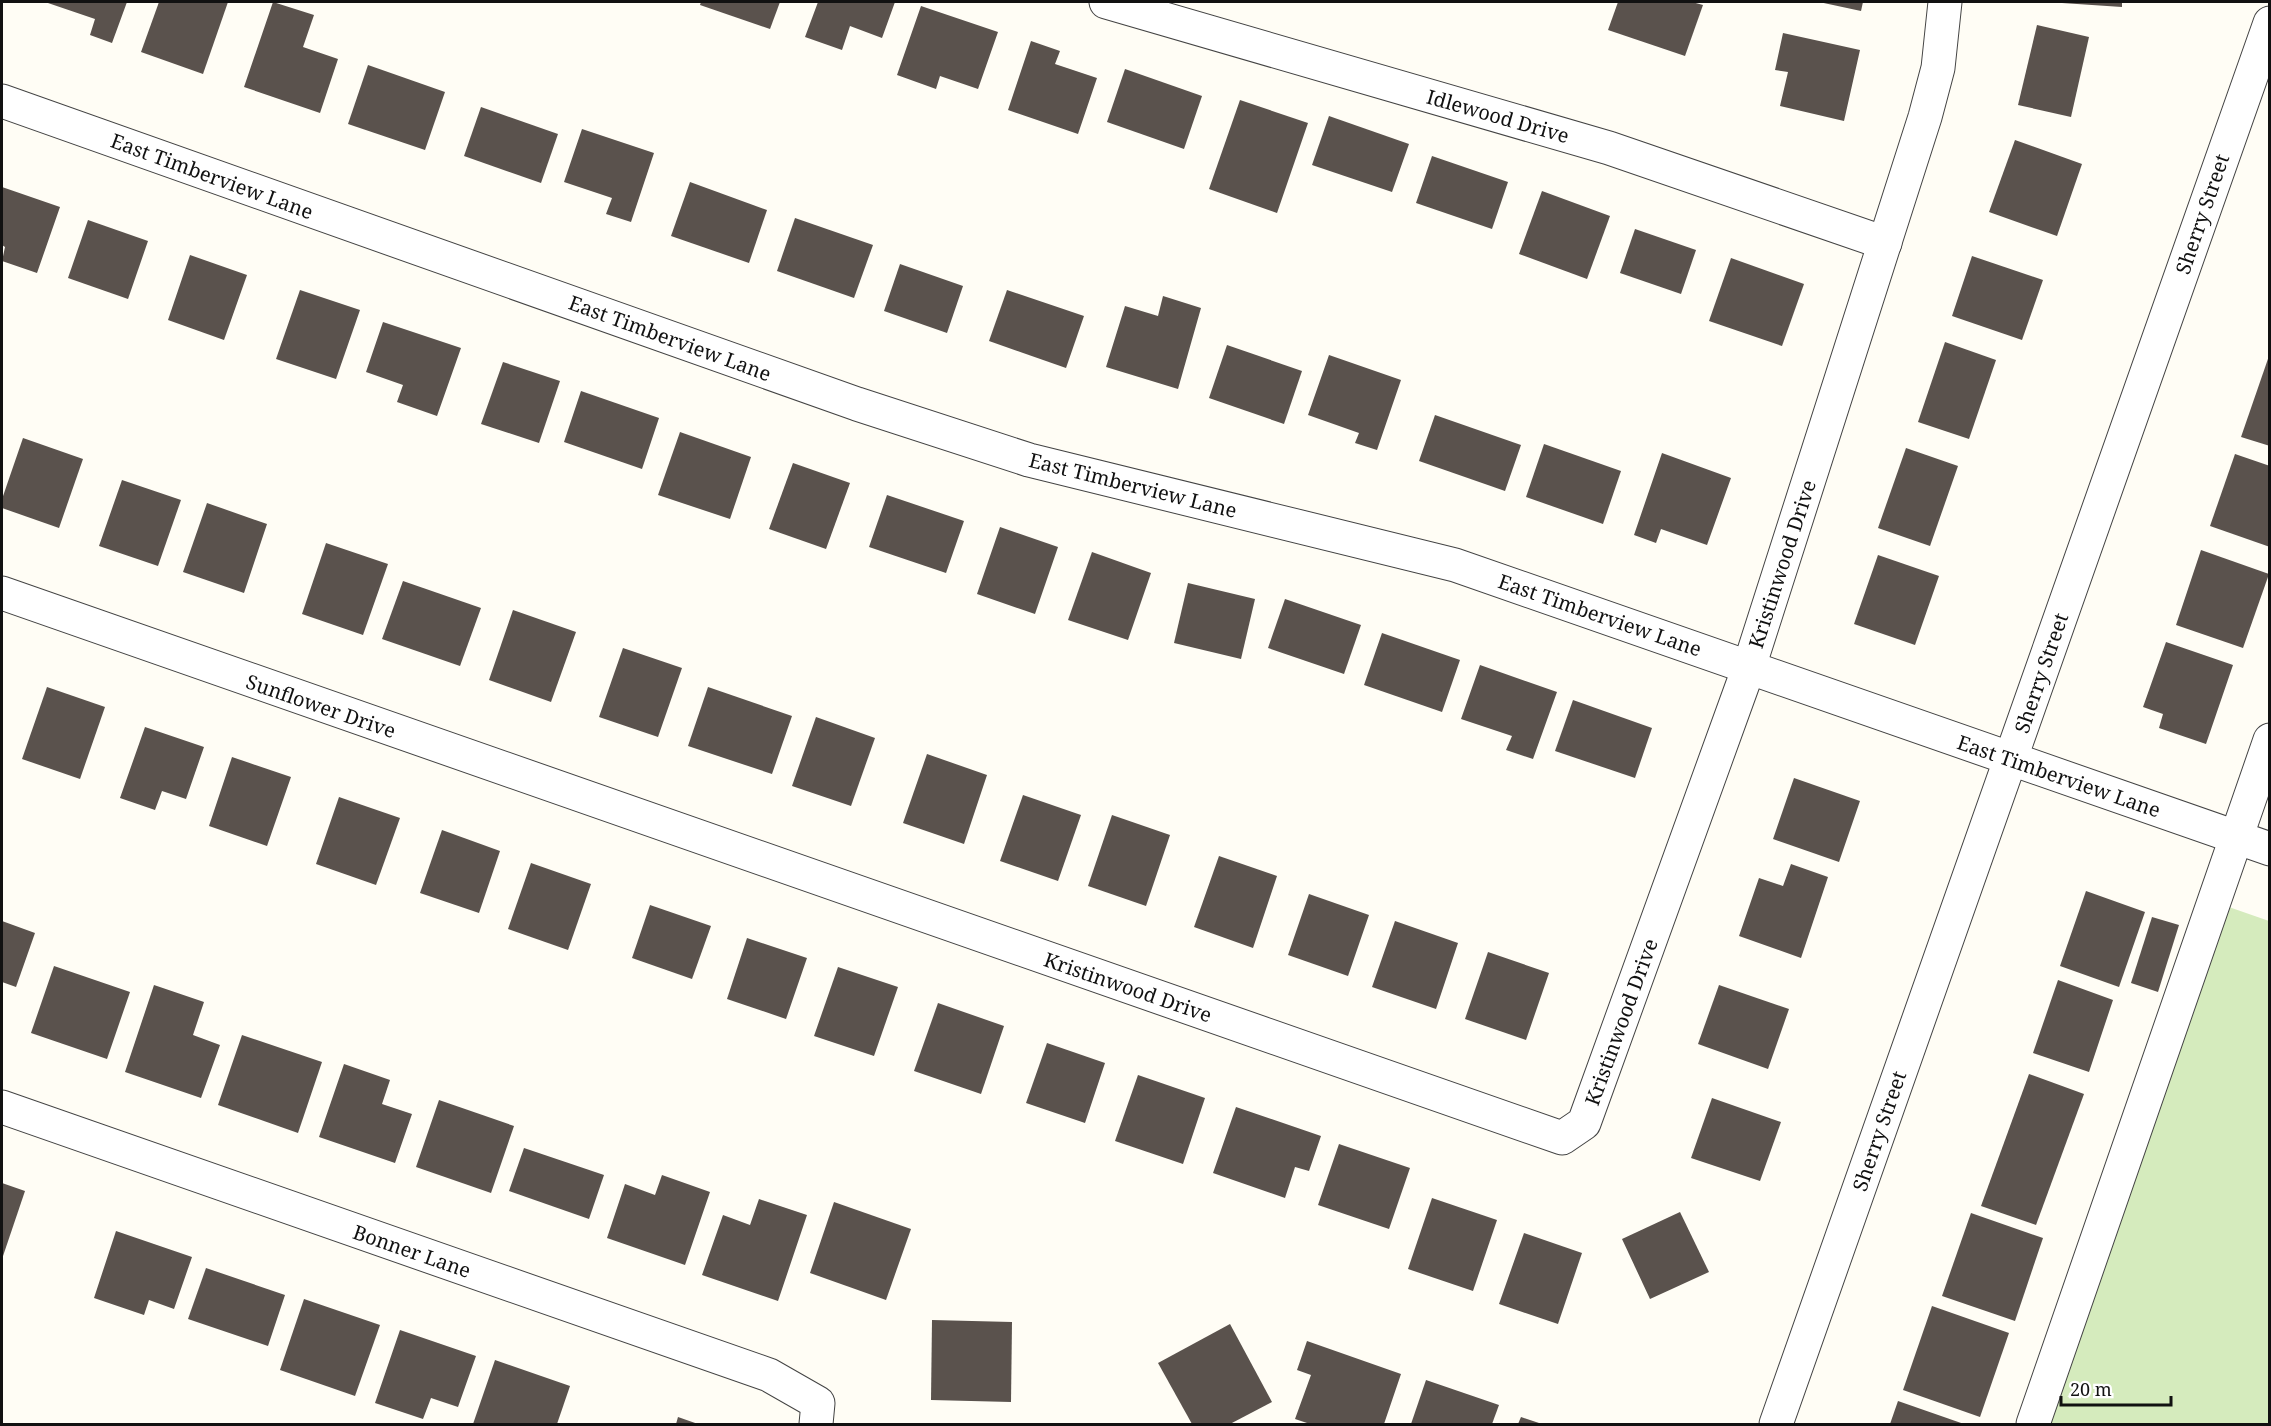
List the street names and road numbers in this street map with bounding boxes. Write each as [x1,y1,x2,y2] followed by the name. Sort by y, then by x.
[1424,83,1572,149] street label: Idlewood Drive
[107,127,317,225] street label: East Timberview Lane
[2169,150,2235,278] street label: Sherry Street
[565,289,775,387] street label: East Timberview Lane
[1026,446,1240,524] street label: East Timberview Lane
[1742,476,1822,652] street label: Kristinwood Drive
[1495,567,1705,663] street label: East Timberview Lane
[2008,609,2074,737] street label: Sherry Street
[243,668,399,744] street label: Sunflower Drive
[1954,728,2164,824] street label: East Timberview Lane
[1578,935,1664,1109] street label: Kristinwood Drive
[1041,946,1215,1028] street label: Kristinwood Drive
[1846,1067,1912,1195] street label: Sherry Street
[349,1218,475,1284] street label: Bonner Lane

